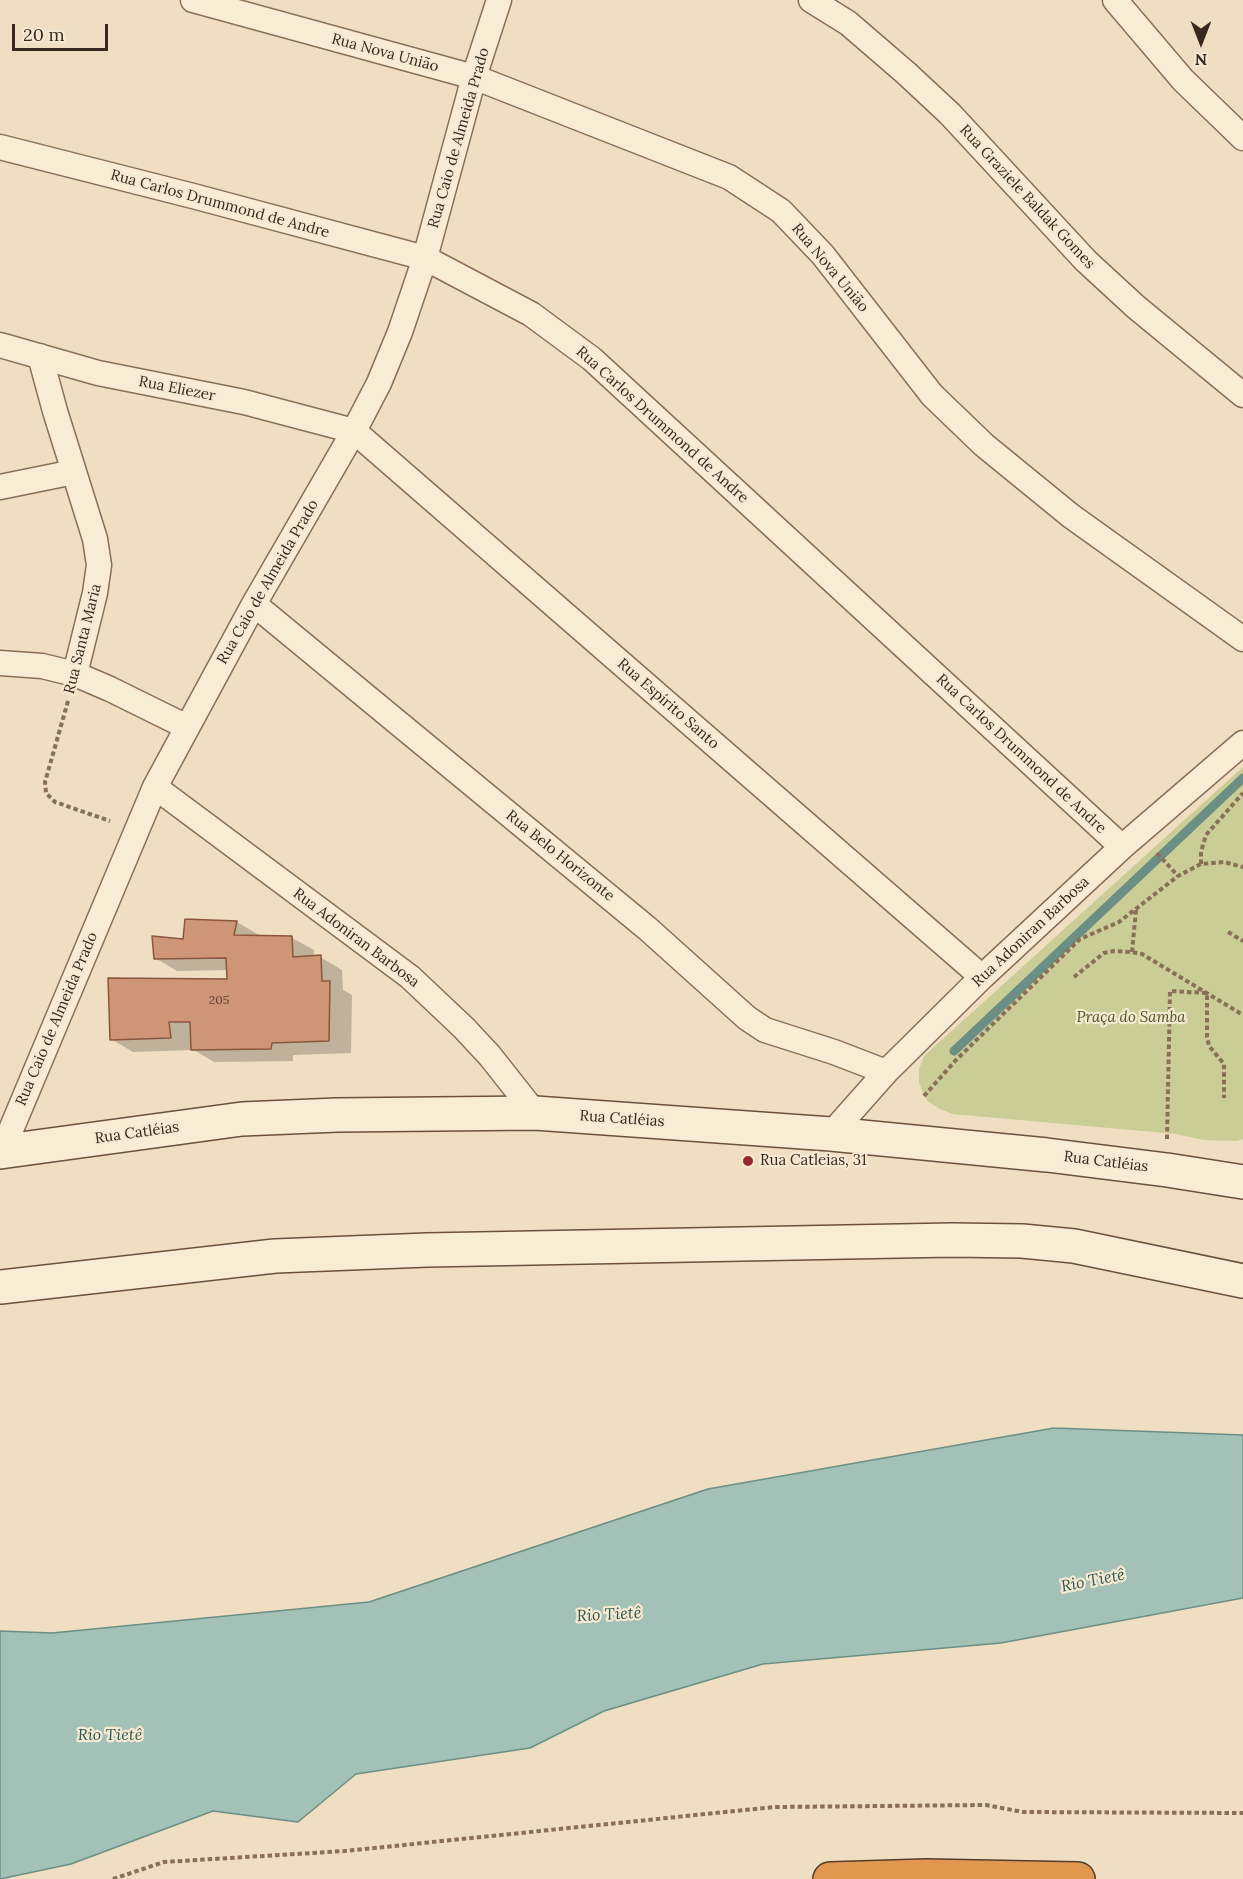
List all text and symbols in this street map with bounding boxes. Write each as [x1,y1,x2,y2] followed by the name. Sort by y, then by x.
[15,12,111,50] scale bar
[1171,12,1231,72] north arrow
[23,23,65,46] text: 20 m
[329,30,441,76] street label: Rua Nova União
[425,46,493,230] street label: Rua Caio de Almeida Prado
[1195,50,1207,70] text: N
[956,121,1098,273] street label: Rua Graziele Baldak Gomes
[109,166,331,242] street label: Rua Carlos Drummond de Andre
[788,220,872,316] street label: Rua Nova União
[572,343,752,507] street label: Rua Carlos Drummond de Andre
[137,373,217,405] street label: Rua Eliezer
[213,496,323,668] street label: Rua Caio de Almeida Prado
[61,582,105,696] street label: Rua Santa Maria
[614,655,722,753] street label: Rua Espírito Santo
[932,670,1110,838] street label: Rua Carlos Drummond de Andre
[502,807,618,905] street label: Rua Belo Horizonte
[969,873,1093,991] street label: Rua Adoniran Barbosa
[289,885,423,991] street label: Rua Adoniran Barbosa
[12,929,102,1109] street label: Rua Caio de Almeida Prado
[209,994,229,1008] house number: 205
[1077,1009,1185,1027] park label: Praça do Samba
[579,1107,665,1131] street label: Rua Catléias
[94,1118,180,1148] street label: Rua Catléias
[1063,1148,1149,1176] street label: Rua Catléias
[760,1152,867,1170] place label: Rua Catleias, 31
[741,1154,755,1168] marker: Rua Catleias, 31
[1059,1565,1127,1597] water label: Rio Tietê
[576,1604,642,1626] water label: Rio Tietê
[78,1725,142,1745] water label: Rio Tietê

